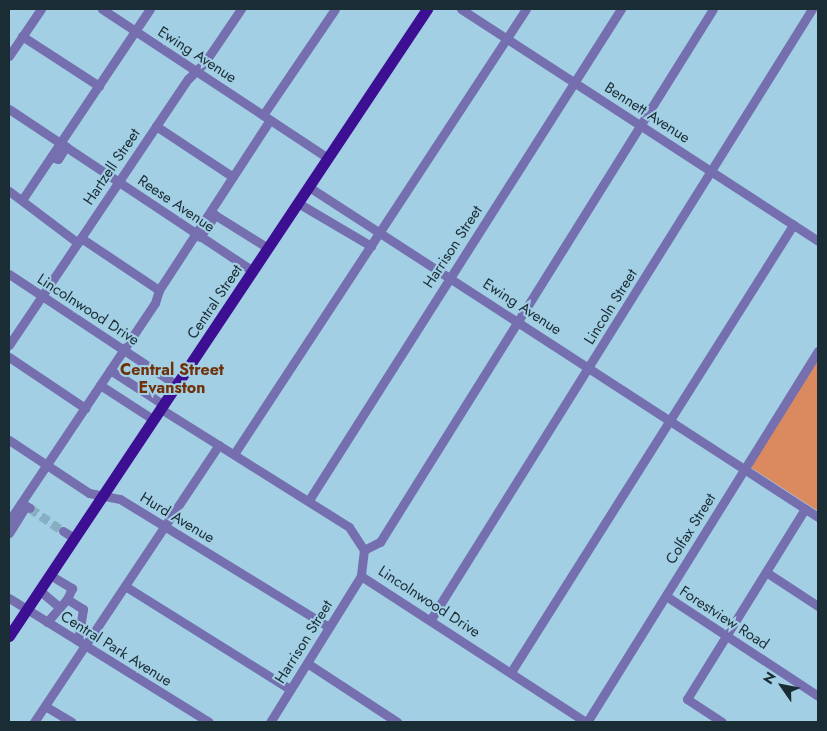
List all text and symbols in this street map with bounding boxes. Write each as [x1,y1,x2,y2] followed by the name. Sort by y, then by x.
[154,23,240,87] street label: Ewing Avenue
[601,79,693,147] street label: Bennett Avenue
[80,125,144,209] street label: Hartzell Street
[134,172,218,236] street label: Reese Avenue
[420,202,486,292] street label: Harrison Street
[184,261,246,343] street label: Central Street
[581,266,641,348] street label: Lincoln Street
[34,270,142,350] street label: Lincolnwood Drive
[479,275,565,339] street label: Ewing Avenue
[120,360,224,398] district label: Central Street Evanston
[137,489,217,547] street label: Hurd Avenue
[662,490,720,568] street label: Colfax Street
[375,562,483,642] street label: Lincolnwood Drive
[676,583,772,653] street label: Forestview Road
[271,597,337,687] street label: Harrison Street
[57,608,175,690] street label: Central Park Avenue
[757,661,807,711] north arrow
[758,668,781,688] text: N

